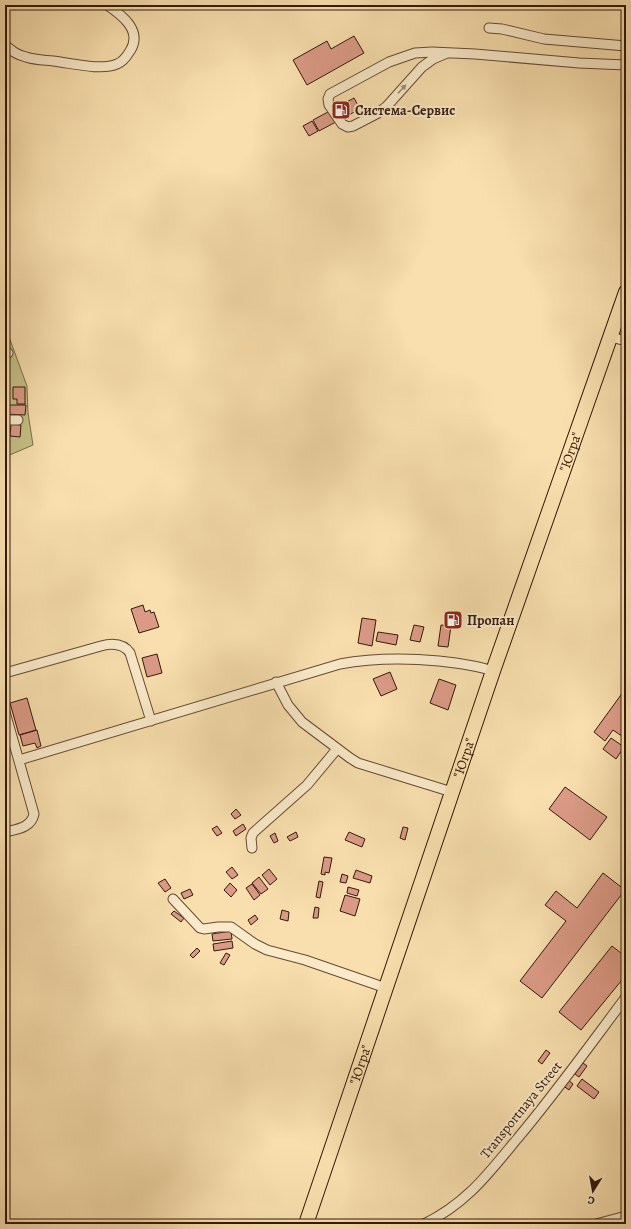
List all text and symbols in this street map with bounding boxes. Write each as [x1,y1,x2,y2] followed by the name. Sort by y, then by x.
[397,84,407,94] one-way arrow
[330,99,352,121] fuel station icon: Система-Сервис
[355,101,455,120] place label: Система-Сервис
[554,429,586,474] street label: "Югра"
[442,609,464,631] fuel station icon: Пропан
[467,611,515,630] place label: Пропан
[448,735,479,780] street label: "Югра"
[344,1042,375,1087] street label: "Югра"
[476,1057,566,1163] street label: Transportnaya Street
[573,1171,613,1211] north arrow
[586,1192,596,1208] text: С

